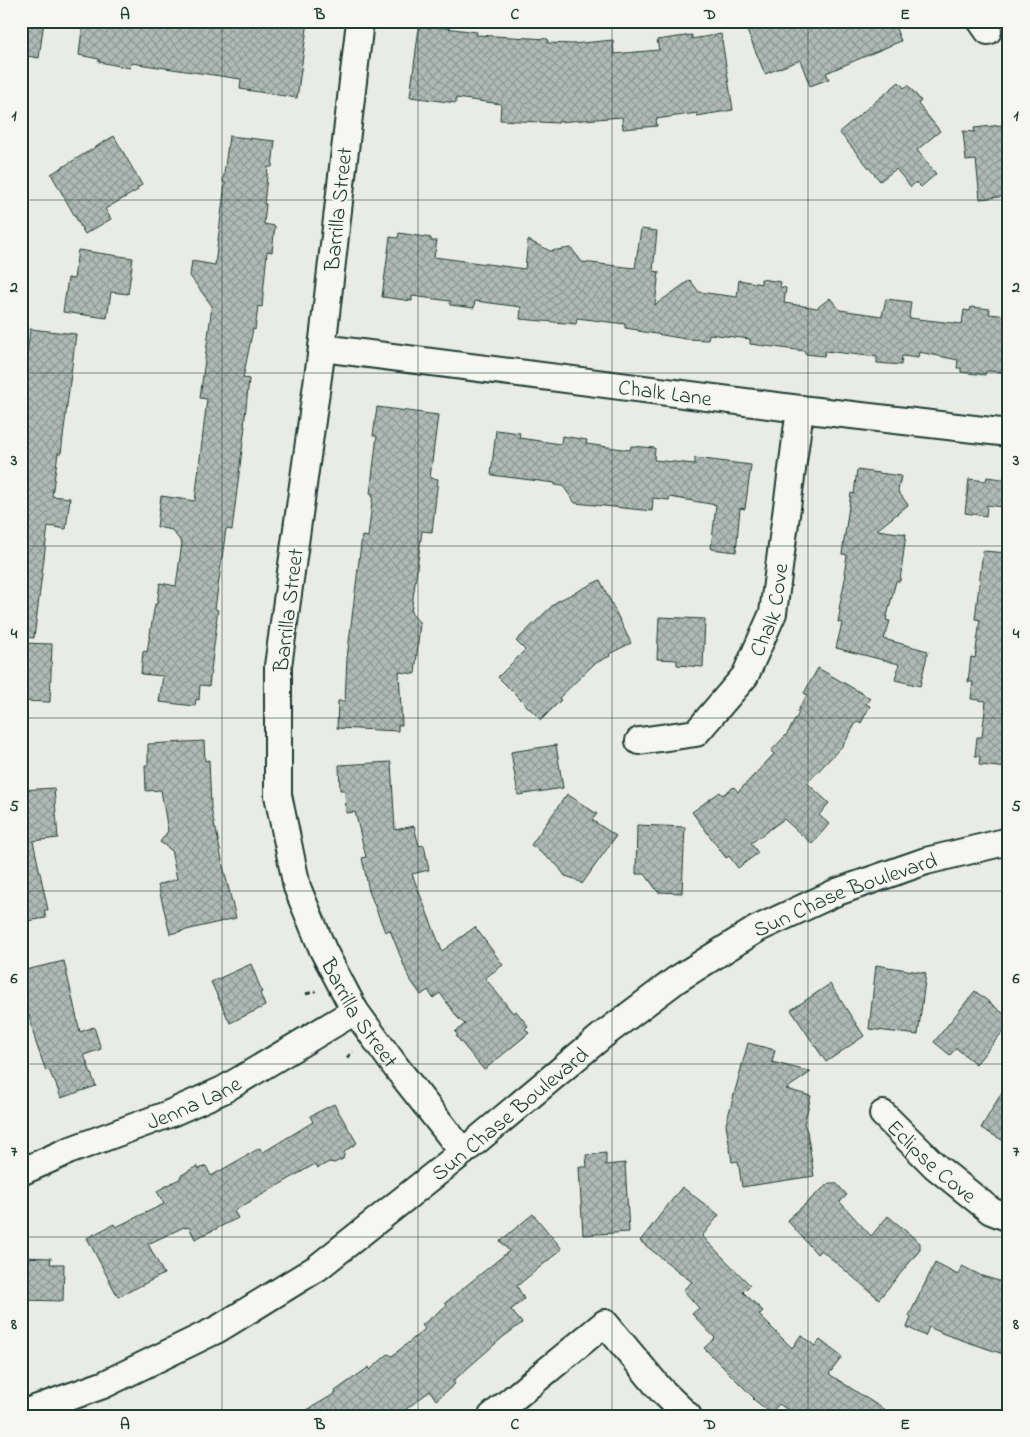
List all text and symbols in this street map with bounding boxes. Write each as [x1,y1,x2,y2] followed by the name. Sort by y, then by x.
[120,3,130,27] text: A
[314,3,326,27] text: B
[511,3,520,27] text: C
[703,3,716,27] text: D
[900,3,910,27] text: E
[11,104,17,128] text: 1
[1013,104,1019,128] text: 1
[317,145,362,274] street label: Barrilla Street
[9,276,18,300] text: 2
[1011,276,1020,300] text: 2
[616,373,714,417] street label: Chalk Lane
[10,449,18,473] text: 3
[1012,449,1020,473] text: 3
[266,546,314,675] street label: Barrilla Street
[743,561,798,662] street label: Chalk Cove
[10,622,18,646] text: 4
[1012,622,1020,646] text: 4
[9,795,19,819] text: 5
[1011,795,1021,819] text: 5
[749,846,941,948] street label: Sun Chase Boulevard
[311,952,405,1076] street label: Barrilla Street
[9,967,18,991] text: 6
[1011,967,1020,991] text: 6
[425,1040,597,1190] street label: Sun Chase Boulevard
[143,1069,248,1140] street label: Jenna Lane
[878,1113,983,1212] street label: Eclipse Cove
[11,1140,18,1164] text: 7
[1013,1140,1020,1164] text: 7
[10,1313,17,1337] text: 8
[1012,1313,1019,1337] text: 8
[120,1413,130,1437] text: A
[314,1413,326,1437] text: B
[511,1413,520,1437] text: C
[703,1413,716,1437] text: D
[900,1413,910,1437] text: E

